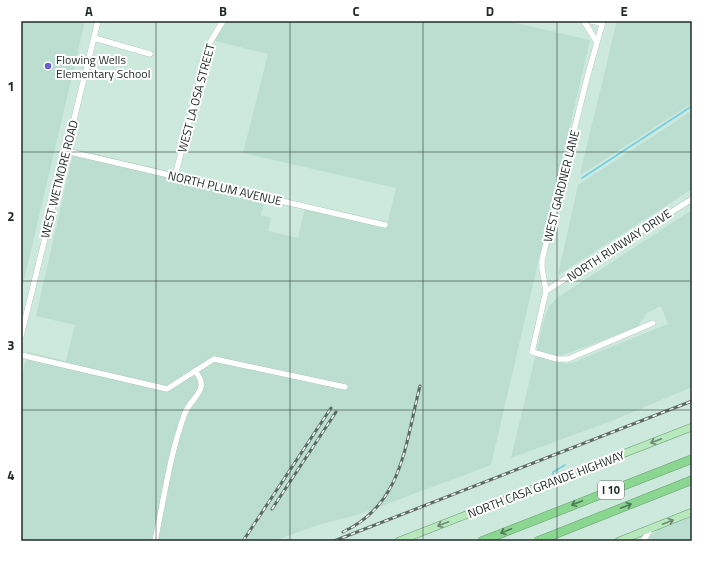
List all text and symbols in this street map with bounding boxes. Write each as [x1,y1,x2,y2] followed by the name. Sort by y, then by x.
[85,1,93,21] text: A
[219,1,227,21] text: B
[352,1,360,21] text: C
[486,1,494,21] text: D
[620,1,628,21] text: E
[172,41,220,155] street label: WEST LA OSA STREET
[56,50,150,83] place label: Flowing Wells Elementary School
[43,61,53,71] marker: Flowing Wells Elementary School
[7,76,15,96] text: 1
[35,118,83,240] street label: WEST WETMORE ROAD
[538,128,584,244] street label: WEST GARDNER LANE
[166,166,284,210] street label: NORTH PLUM AVENUE
[563,204,675,286] street label: NORTH RUNWAY DRIVE
[7,206,15,226] text: 2
[7,335,15,355] text: 3
[650,438,662,446] one-way arrow
[465,445,628,523] street label: NORTH CASA GRANDE HIGHWAY
[7,465,15,485] text: 4
[598,481,624,499] road number: I 10
[572,500,584,508] one-way arrow
[620,502,632,510] one-way arrow
[662,517,674,525] one-way arrow
[438,520,450,528] one-way arrow
[500,528,512,536] one-way arrow

